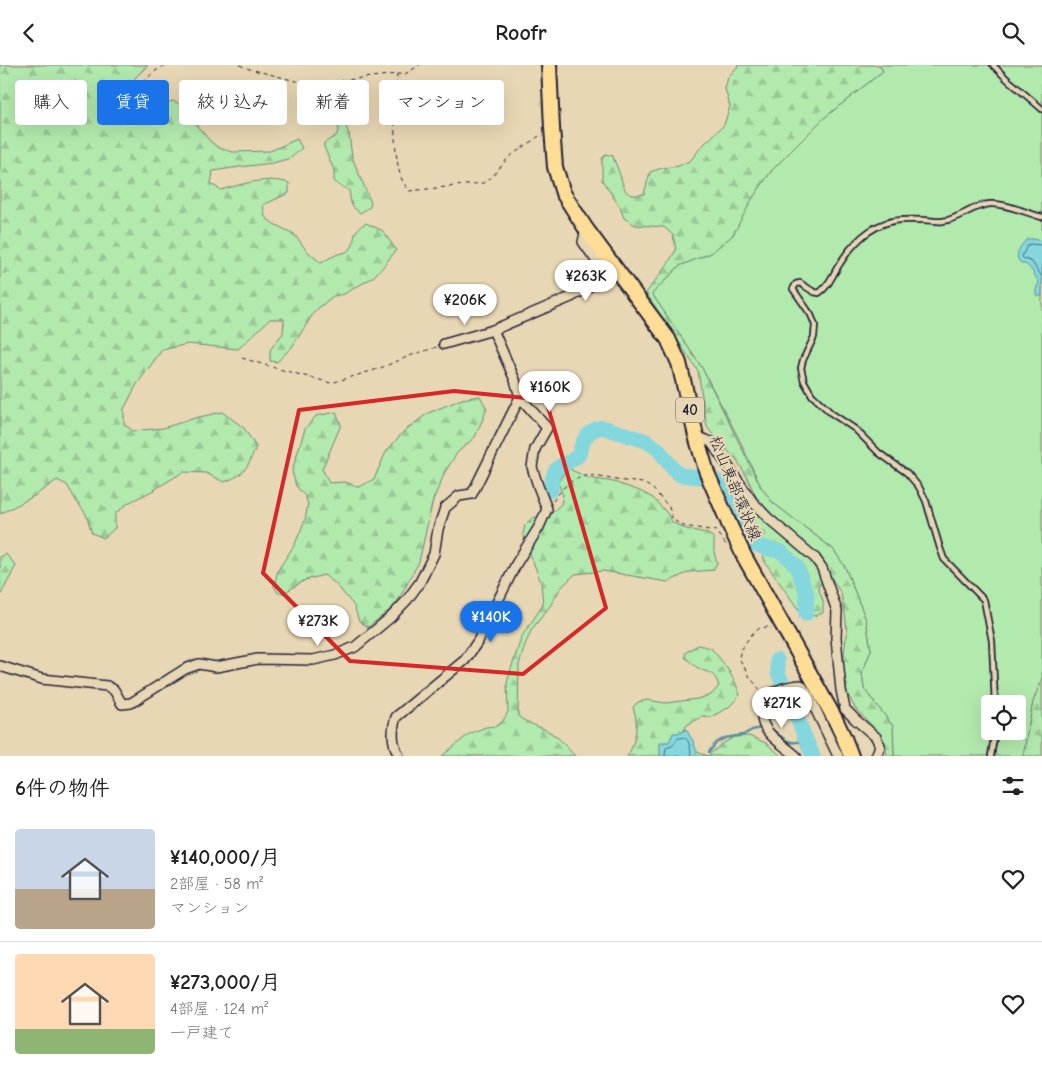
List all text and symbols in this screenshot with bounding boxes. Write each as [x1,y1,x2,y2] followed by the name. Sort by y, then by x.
[15,19,43,47] icon: back
[999,19,1027,47] icon: search
[495,20,547,46] text: Roofr
[15,80,87,125] chip: 購入
[97,80,169,125] chip: 賃貸
[179,80,287,125] chip: 絞り込み
[297,80,369,125] chip: 新着
[379,80,504,125] chip: マンション
[551,259,621,302] pin: ¥263K
[565,267,607,285] text: ¥263K
[430,283,500,326] pin: ¥206K
[444,291,486,309] text: ¥206K
[515,371,585,413] pin: ¥160K
[530,378,570,396] text: ¥160K
[676,397,704,423] road number: 40
[706,433,764,544] street label: 松山東部環状線
[456,601,526,643] pin: ¥140K
[283,605,353,647] pin: ¥273K
[471,608,511,626] text: ¥140K
[298,612,338,630] text: ¥273K
[747,687,817,729] pin: ¥271K
[763,694,801,712] text: ¥271K
[981,695,1026,740] map controls
[981,695,1026,740] button: locate
[999,772,1027,800] icon: filters
[15,776,110,800] text: 6件の物件
[170,845,280,869] text: ¥140,000/月
[55,849,115,909] icon: home
[999,865,1027,893] icon: heart
[170,875,263,893] text: 2部屋 · 58 m²
[170,899,249,917] text: マンション
[170,970,281,994] text: ¥273,000/月
[55,974,115,1034] icon: home
[999,990,1027,1018] icon: heart
[170,1000,268,1018] text: 4部屋 · 124 m²
[170,1024,234,1042] text: 一戸建て

